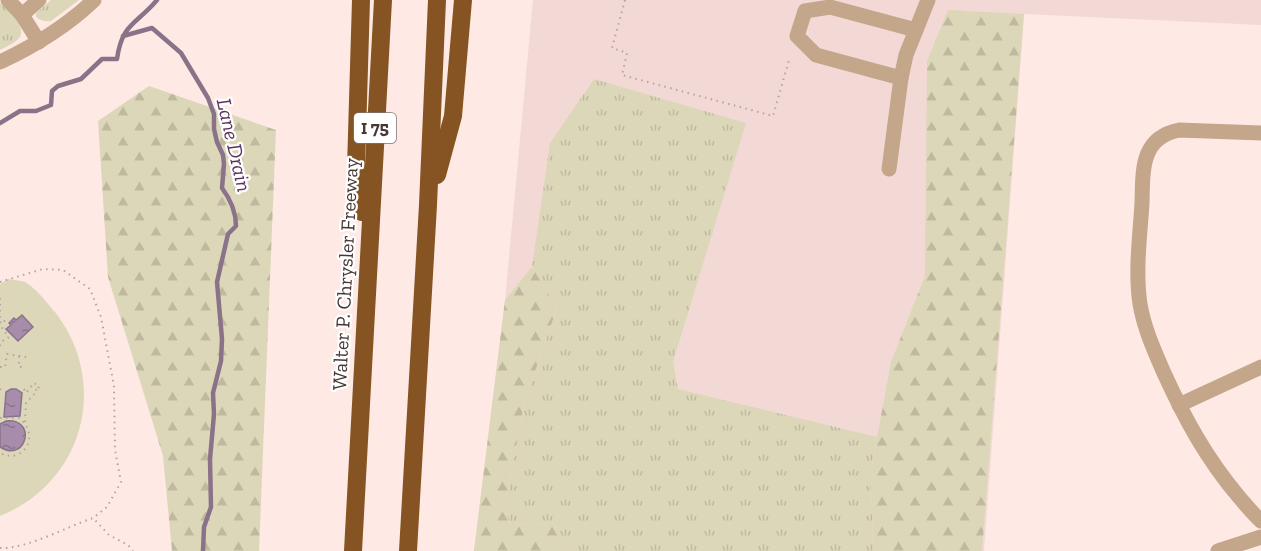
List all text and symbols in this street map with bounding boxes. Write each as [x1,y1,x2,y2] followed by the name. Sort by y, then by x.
[212,96,257,194] water label: Lane Drain
[354,113,396,143] road number: I 75
[327,157,363,391] street label: Walter P. Chrysler Freeway

